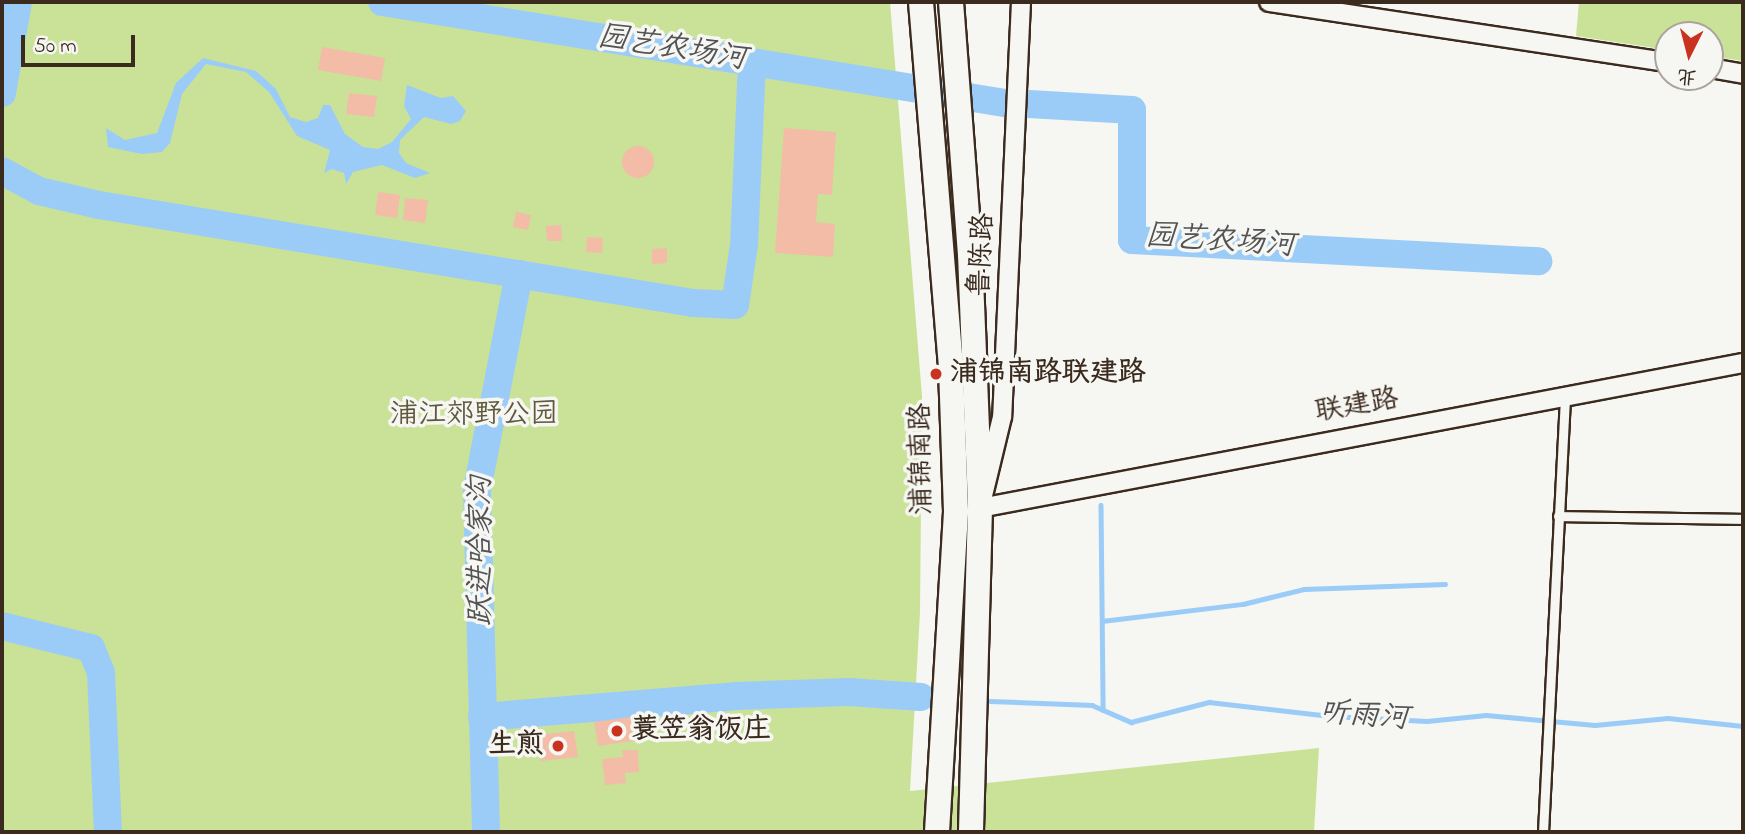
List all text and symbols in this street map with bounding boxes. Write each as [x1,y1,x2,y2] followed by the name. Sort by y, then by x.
[595,19,749,79] water label: 园艺农场河
[24,21,138,65] scale bar
[1654,21,1724,91] north arrow
[34,32,77,62] text: 50 m
[1676,61,1698,90] text: 北
[964,212,1002,298] street label: 鲁陈路
[1144,219,1296,265] water label: 园艺农场河
[950,357,1146,391] place label: 浦锦南路联建路
[928,366,944,382] marker: 浦锦南路联建路
[1313,383,1401,431] street label: 联建路
[390,399,558,433] park label: 浦江郊野公园
[905,403,941,515] street label: 浦锦南路
[464,476,500,626] water label: 跃进哈家沟
[1318,696,1410,738] water label: 听雨河
[631,714,771,748] place label: 蓑笠翁饭庄
[609,723,625,739] marker: 蓑笠翁饭庄
[488,729,544,763] place label: 生煎
[550,738,566,754] marker: 生煎

